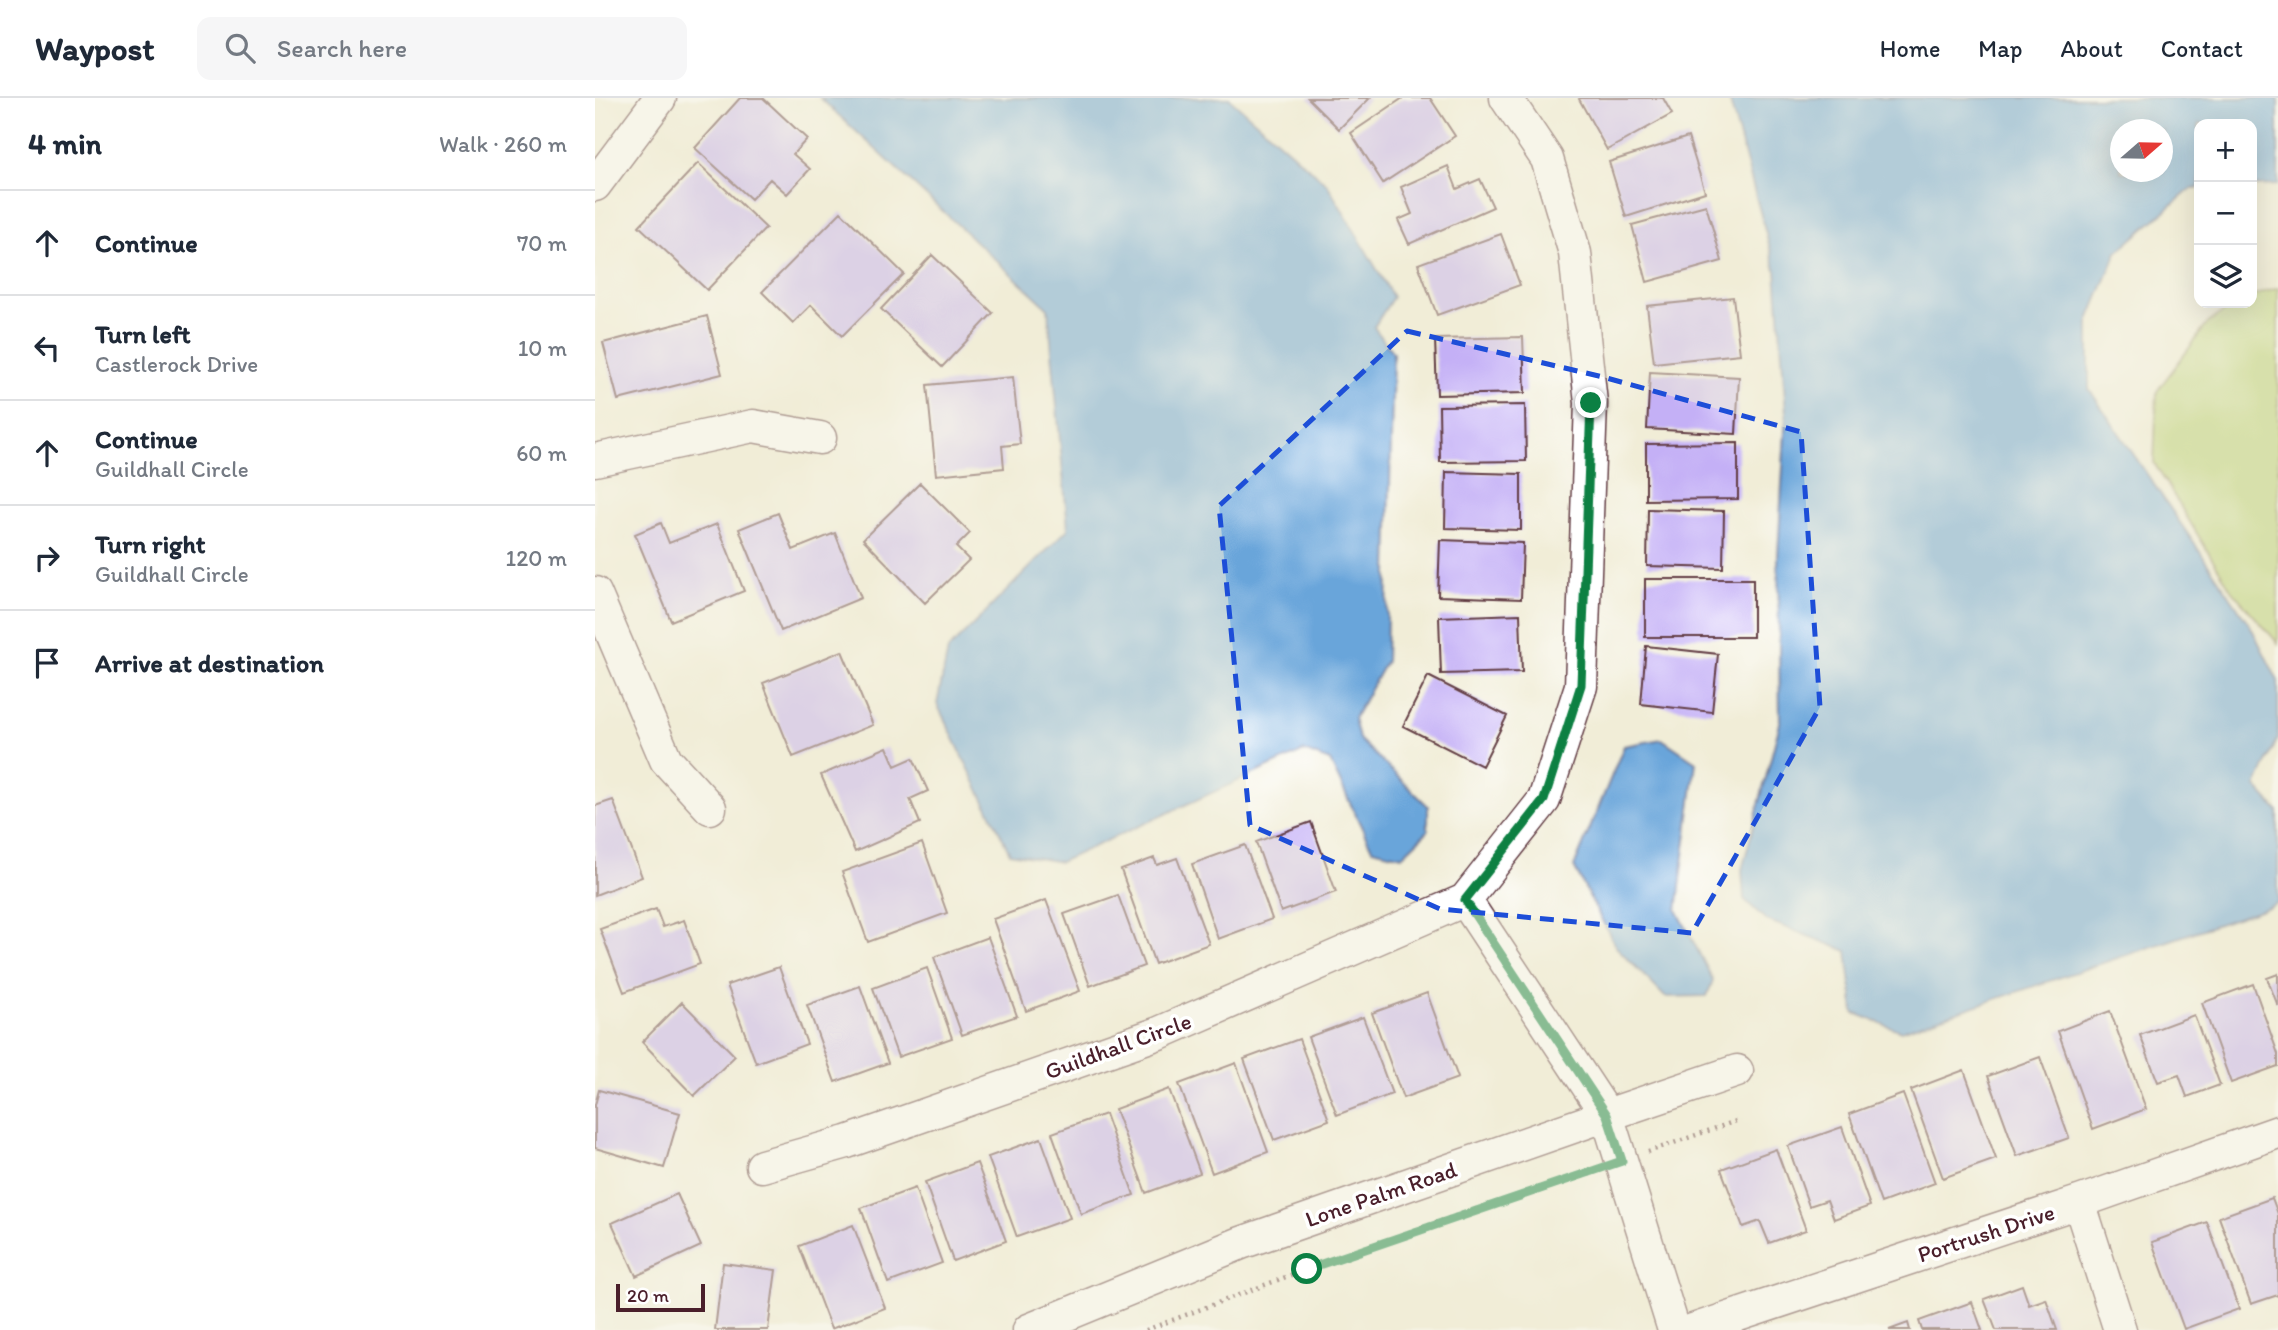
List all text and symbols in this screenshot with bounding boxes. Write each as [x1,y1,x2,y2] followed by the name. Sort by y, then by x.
[197,17,687,80] search box
[35,29,155,68] text: Waypost
[221,29,259,67] icon: search
[277,32,407,64] text: Search here
[1880,34,1940,63] text: Home
[1978,34,2022,63] text: Map
[2060,34,2123,63] text: About
[2161,34,2243,63] text: Contact
[2110,119,2173,182] north arrow
[2194,119,2257,308] map controls
[2194,119,2257,182] button: +
[28,125,102,162] text: 4 min
[439,130,567,158] text: Walk · 260 m
[2194,182,2257,245] button: −
[28,224,66,262] icon: ahead
[95,227,198,259] text: Continue
[517,229,567,257] text: 70 m
[2194,245,2257,308] button: layers
[95,318,191,350] text: Turn left
[28,329,66,367] icon: left
[518,334,567,362] text: 10 m
[95,350,258,378] text: Castlerock Drive
[1575,387,1606,418] route end
[95,423,198,455] text: Continue
[28,434,66,472] icon: ahead
[516,439,567,467] text: 60 m
[95,455,249,483] text: Guildhall Circle
[95,528,206,560] text: Turn right
[28,539,66,577] icon: right
[506,544,567,572] text: 120 m
[95,560,249,588] text: Guildhall Circle
[28,644,66,682] icon: arrive
[95,647,324,679] text: Arrive at destination
[1041,1007,1195,1085] street label: Guildhall Circle
[1301,1155,1461,1233] street label: Lone Palm Road
[1914,1198,2058,1268] street label: Portrush Drive
[1291,1253,1322,1284] route start
[616,1281,705,1313] scale bar
[627,1284,669,1307] text: 20 m

